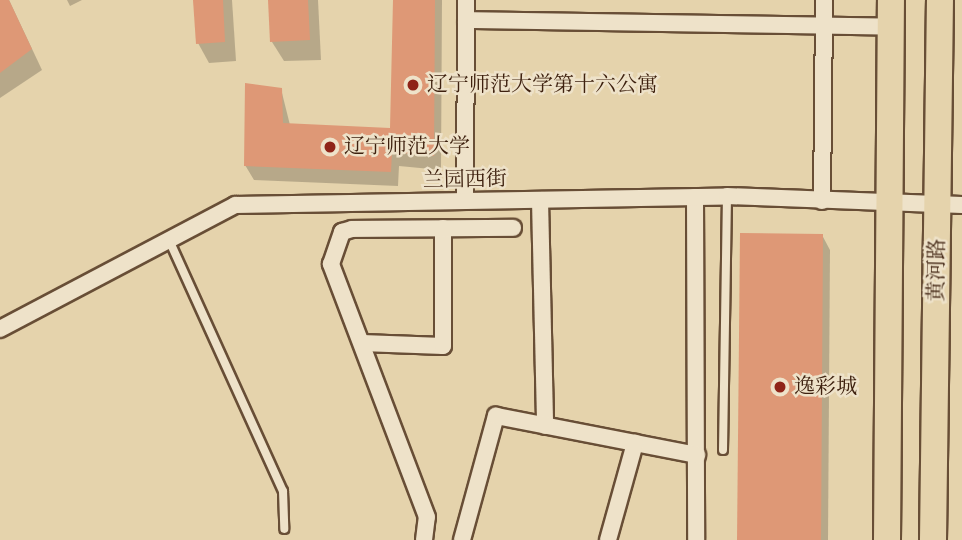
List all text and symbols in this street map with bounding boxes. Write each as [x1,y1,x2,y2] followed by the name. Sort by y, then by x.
[427,72,658,98] place label: 辽宁师范大学第十六公寓
[405,77,421,93] marker: 辽宁师范大学第十六公寓
[344,134,470,160] place label: 辽宁师范大学
[322,139,338,155] marker: 辽宁师范大学
[423,167,507,193] street label: 兰园西街
[924,238,950,302] street label: 黄河路
[794,374,857,400] place label: 逸彩城
[772,379,788,395] marker: 逸彩城

